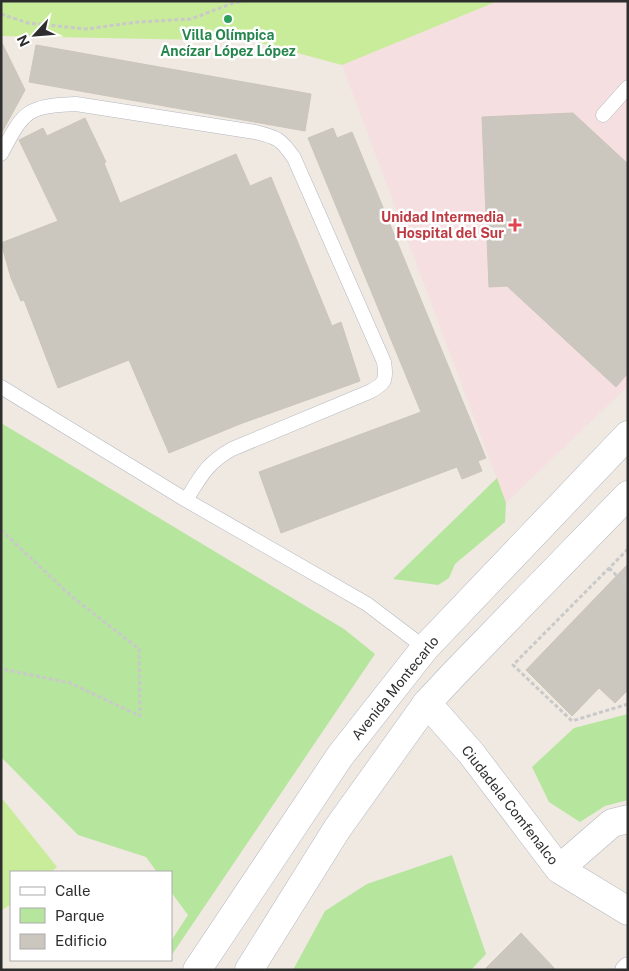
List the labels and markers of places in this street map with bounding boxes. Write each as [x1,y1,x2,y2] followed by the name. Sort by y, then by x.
[222,13,234,25] marker: Villa Olímpica Ancízar López López
[160,27,296,59] place label: Villa Olímpica Ancízar López López
[381,209,504,241] place label: Unidad Intermedia Hospital del Sur
[508,218,522,232] marker: Unidad Intermedia Hospital del Sur

